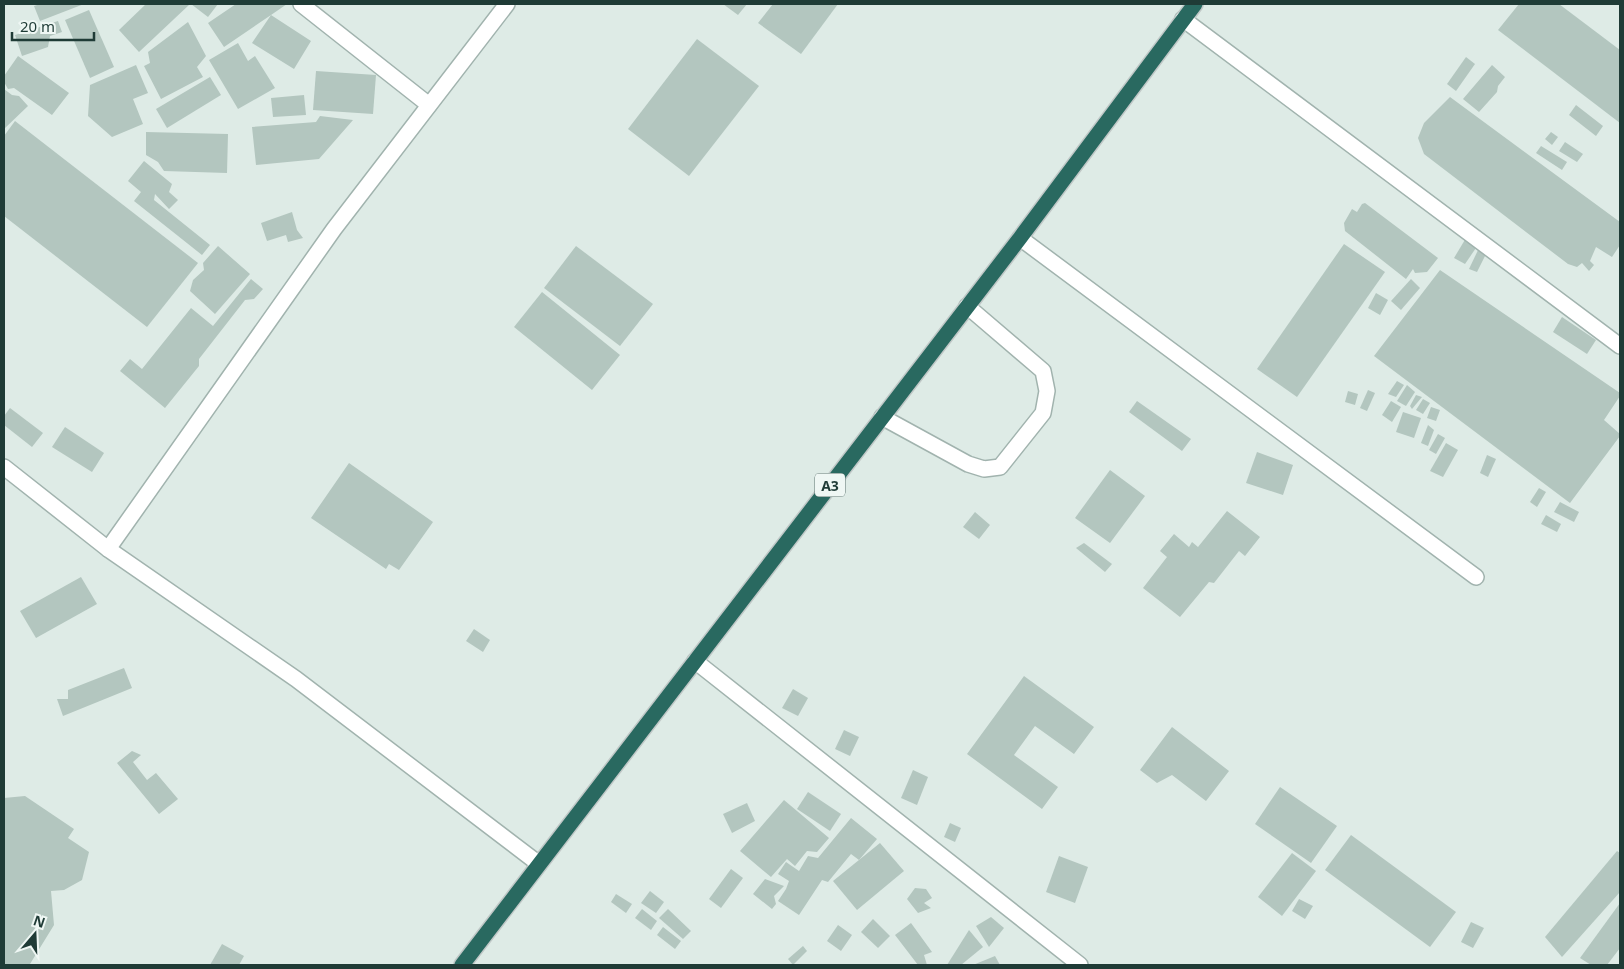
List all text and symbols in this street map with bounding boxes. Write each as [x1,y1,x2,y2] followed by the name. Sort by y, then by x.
[12,10,95,42] scale bar
[20,16,55,36] text: 20 m
[815,474,845,496] road number: A3
[10,909,60,959] north arrow
[31,910,48,932] text: N

